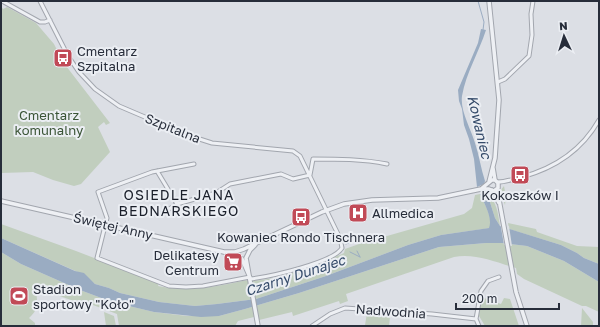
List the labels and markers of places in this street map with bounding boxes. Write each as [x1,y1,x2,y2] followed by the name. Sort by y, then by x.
[77,43,137,74] place label: Cmentarz Szpitalna
[52,47,74,69] bus stop icon: Cmentarz Szpitalna
[509,164,531,186] bus stop icon: Kokoszków I
[481,187,559,203] place label: Kokoszków I
[347,202,369,224] hospital icon: Allmedica
[372,205,434,221] place label: Allmedica
[290,206,312,228] bus stop icon: Kowaniec Rondo Tischnera
[217,229,385,245] place label: Kowaniec Rondo Tischnera
[153,247,220,278] place label: Delikatesy Centrum
[222,251,244,273] supermarket icon: Delikatesy Centrum
[33,281,134,312] place label: Stadion sportowy "Koło"
[8,285,30,307] sports icon: Stadion sportowy "Koło"

